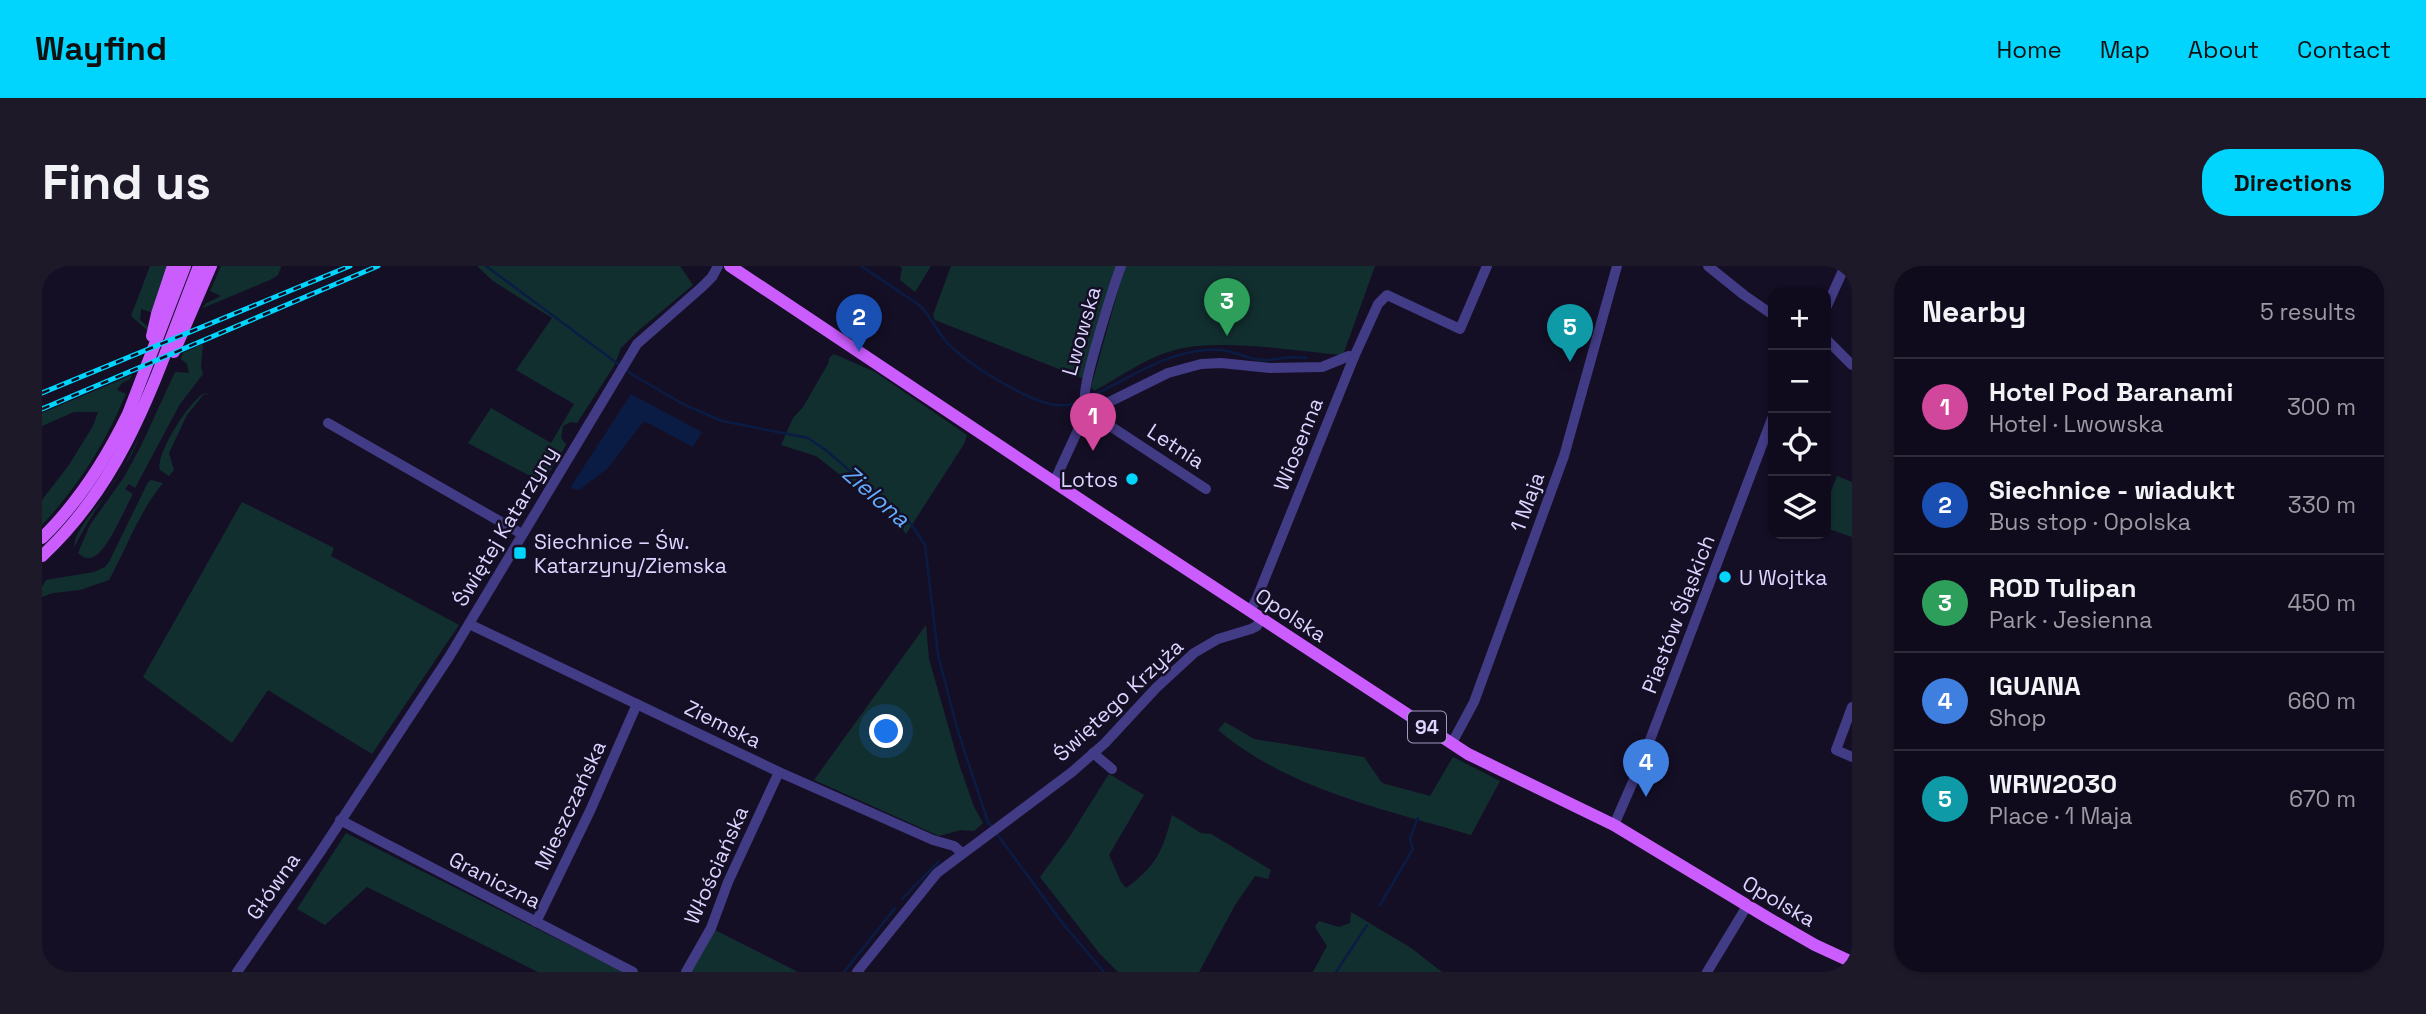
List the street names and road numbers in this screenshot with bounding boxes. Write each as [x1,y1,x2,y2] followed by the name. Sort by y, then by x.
[1055,283,1107,379] street label: Lwowska
[1267,394,1329,494] street label: Wiosenna
[1142,417,1210,475] street label: Letnia
[446,441,564,611] street label: Świętej Katarzyny
[1504,468,1550,536] street label: 1 Maja
[1635,531,1721,697] street label: Piastów Śląskich
[1250,582,1332,648] street label: Opolska
[1047,633,1189,767] street label: Świętego Krzyża
[680,694,766,754] street label: Ziemska
[1408,712,1446,742] road number: 94
[528,736,612,874] street label: Mieszczańska
[678,802,754,928] street label: Włościańska
[445,845,545,915] street label: Graniczna
[240,847,306,925] street label: Główna
[1738,869,1820,933] street label: Opolska

